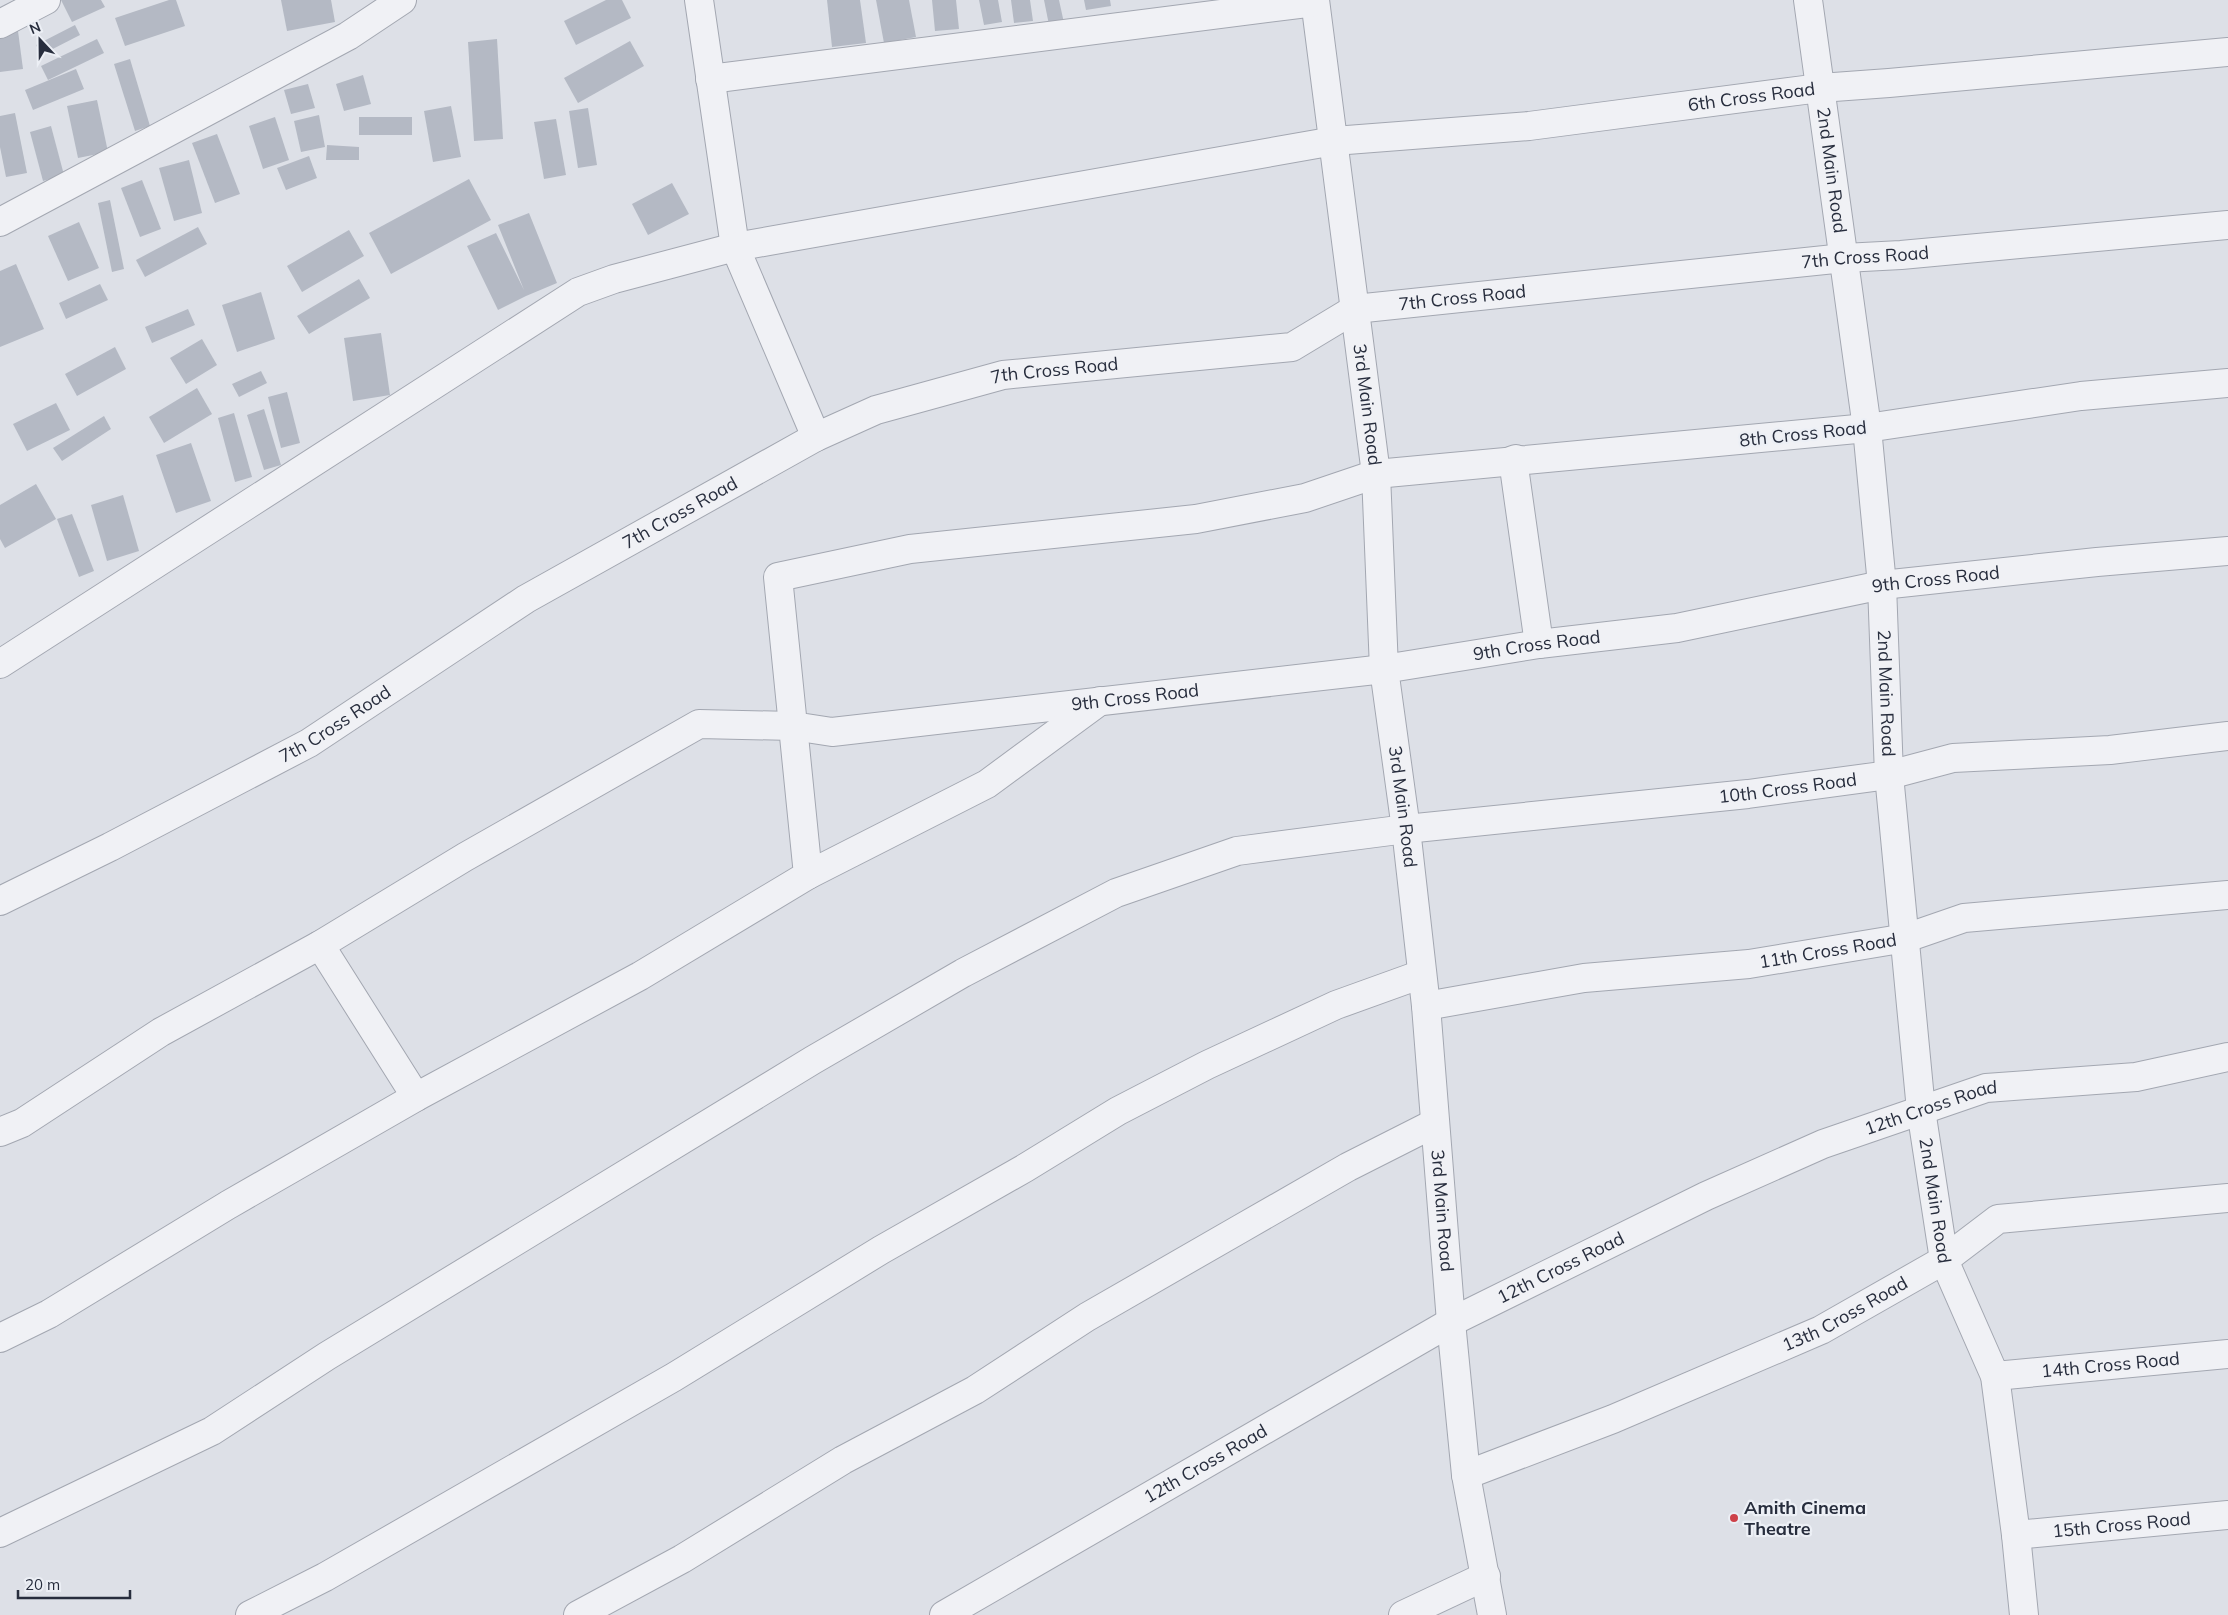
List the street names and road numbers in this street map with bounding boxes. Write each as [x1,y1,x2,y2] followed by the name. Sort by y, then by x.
[1686,77,1816,116] street label: 6th Cross Road
[1812,106,1852,235] street label: 2nd Main Road
[1800,240,1930,273] street label: 7th Cross Road
[1397,279,1527,315] street label: 7th Cross Road
[1348,342,1387,467] street label: 3rd Main Road
[988,352,1119,389] street label: 7th Cross Road
[1738,415,1868,452] street label: 8th Cross Road
[618,471,741,554] street label: 7th Cross Road
[1870,560,2001,598] street label: 9th Cross Road
[1471,625,1602,665] street label: 9th Cross Road
[1873,629,1900,757] street label: 2nd Main Road
[1070,678,1200,716] street label: 9th Cross Road
[275,680,395,768] street label: 7th Cross Road
[1384,744,1422,869] street label: 3rd Main Road
[1717,767,1858,808] street label: 10th Cross Road
[1757,928,1898,973] street label: 11th Cross Road
[1861,1075,1998,1140] street label: 12th Cross Road
[1914,1136,1956,1265] street label: 2nd Main Road
[1426,1149,1459,1273] street label: 3rd Main Road
[1493,1226,1628,1308] street label: 12th Cross Road
[1779,1271,1912,1356] street label: 13th Cross Road
[2040,1347,2181,1383] street label: 14th Cross Road
[1139,1419,1271,1508] street label: 12th Cross Road
[2051,1507,2192,1543] street label: 15th Cross Road

